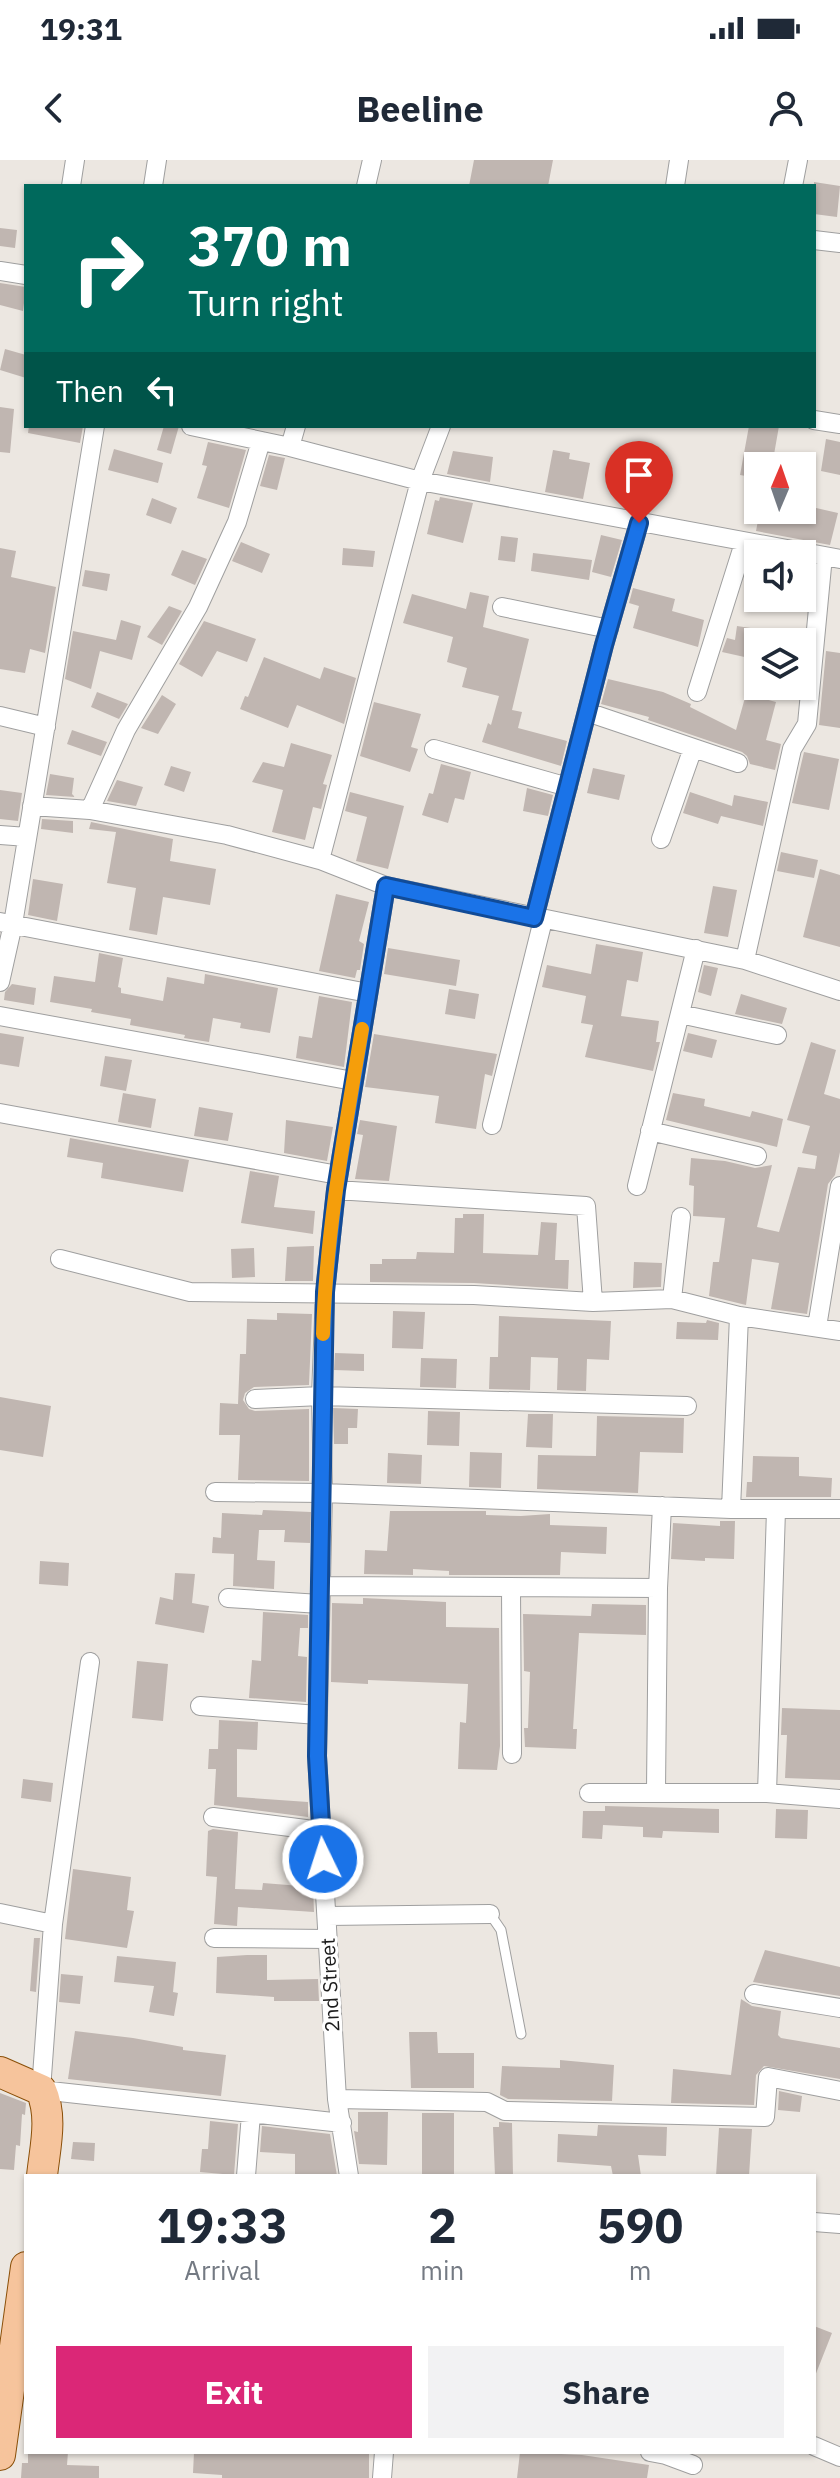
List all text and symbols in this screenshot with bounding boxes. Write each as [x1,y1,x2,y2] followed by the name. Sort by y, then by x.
[40,9,122,48] text: 19:31
[356,85,484,132] text: Beeline
[32,86,76,130] icon: back
[764,86,808,130] icon: person
[188,209,352,281] text: 370 m
[56,216,160,320] icon: right
[188,279,344,326] text: Turn right
[140,368,184,412] icon: left
[56,371,124,410] text: Then
[605,441,673,523] pin
[744,452,816,524] north arrow
[744,452,816,700] map controls
[617,453,661,497] icon: arrive
[744,540,816,612] button: sound
[744,628,816,700] button: layers
[281,1817,365,1901] position arrow
[314,1937,345,2033] street label: 2nd Street
[157,2194,288,2256] text: 19:33
[428,2194,457,2256] text: 2
[597,2194,683,2256] text: 590
[184,2253,260,2287] text: Arrival
[420,2253,464,2287] text: min
[629,2253,651,2287] text: m
[56,2346,412,2438] button: Exit
[428,2346,784,2438] button: Share

